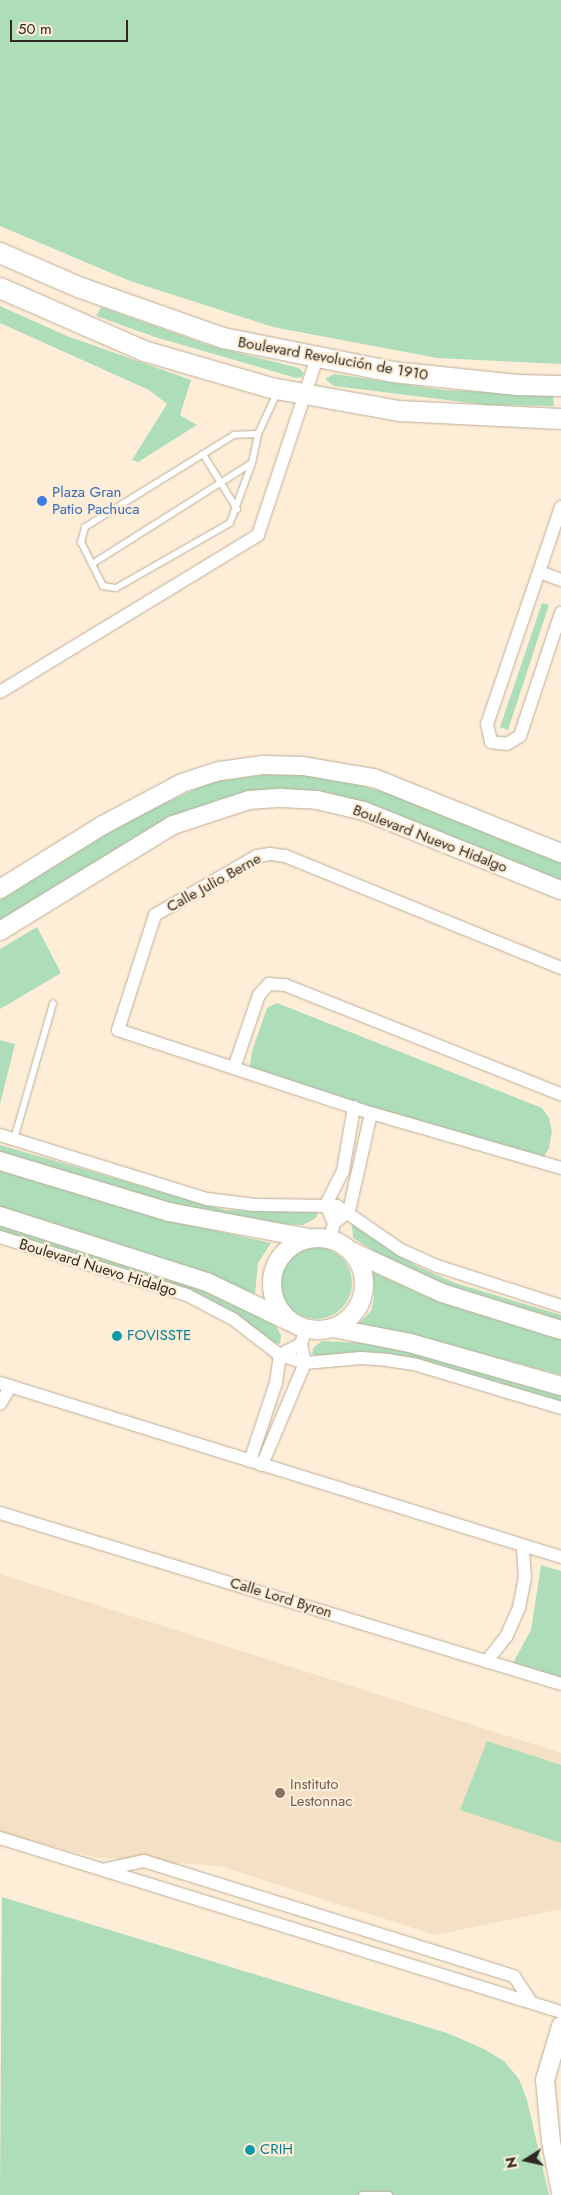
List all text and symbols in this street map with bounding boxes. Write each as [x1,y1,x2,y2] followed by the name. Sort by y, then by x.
[12,10,130,42] scale bar
[18,18,52,40] text: 50 m
[237,333,429,385] street label: Boulevard Revolución de 1910
[52,483,139,518] place label: Plaza Gran Patio Pachuca
[36,495,48,507] marker: Plaza Gran Patio Pachuca
[350,801,510,877] street label: Boulevard Nuevo Hidalgo
[164,850,264,916] street label: Calle Julio Berne
[17,1235,179,1301] street label: Boulevard Nuevo Hidalgo
[127,1327,191,1345] place label: FOVISSTE
[111,1330,123,1342] marker: FOVISSTE
[228,1574,334,1622] street label: Calle Lord Byron
[290,1775,352,1810] place label: Instituto Lestonnac
[274,1787,286,1799] marker: Instituto Lestonnac
[501,2135,551,2185] north arrow
[260,2141,293,2159] place label: CRIH
[244,2144,256,2156] marker: CRIH
[500,2155,522,2170] text: N

